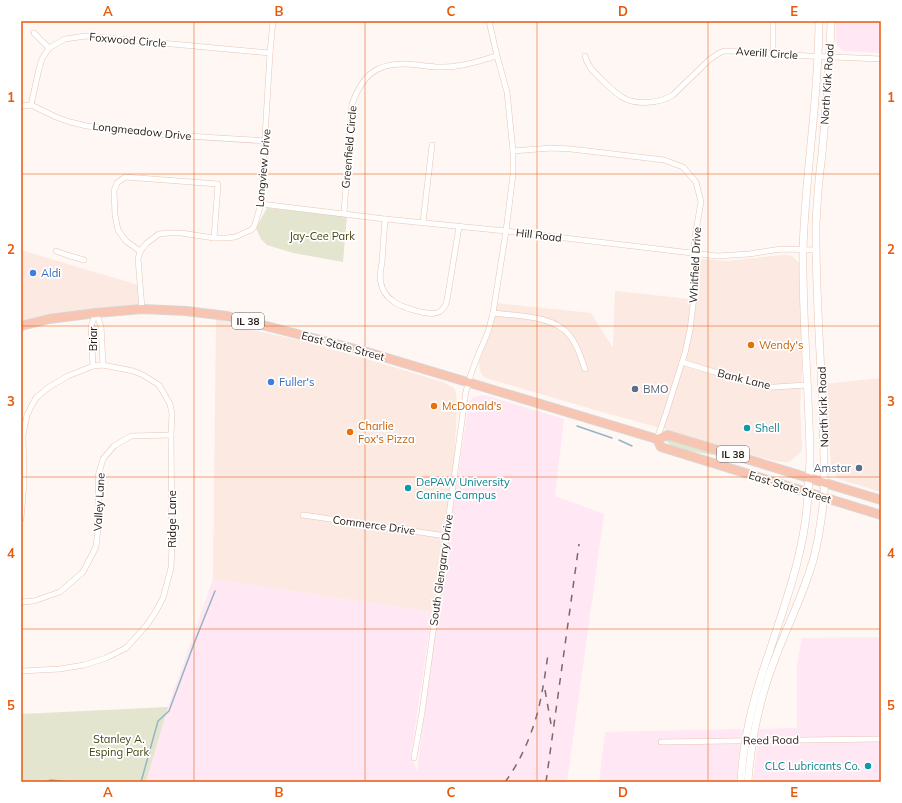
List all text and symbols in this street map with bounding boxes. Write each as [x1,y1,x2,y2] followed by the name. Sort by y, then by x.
[103,3,113,19] text: A
[275,3,284,19] text: B
[447,3,456,19] text: C
[618,3,628,19] text: D
[790,3,798,19] text: E
[89,30,167,50] street label: Foxwood Circle
[817,43,837,125] street label: North Kirk Road
[735,44,799,62] street label: Averill Circle
[7,89,15,105] text: 1
[887,89,895,105] text: 1
[338,105,360,189] street label: Greenfield Circle
[92,119,192,143] street label: Longmeadow Drive
[253,128,273,208] street label: Longview Drive
[515,225,563,245] street label: Hill Road
[686,227,704,303] street label: Whitfield Drive
[289,229,355,243] park label: Jay-Cee Park
[7,241,15,257] text: 2
[887,241,895,257] text: 2
[41,266,61,280] place label: Aldi
[28,268,38,278] marker: Aldi
[232,313,264,329] road number: IL 38
[86,327,100,351] street label: Briar
[300,328,386,364] street label: East State Street
[759,338,803,352] place label: Wendy's
[746,340,756,350] marker: Wendy's
[716,366,772,392] street label: Bank Lane
[815,366,831,448] street label: North Kirk Road
[279,375,315,389] place label: Fuller's
[266,377,276,387] marker: Fuller's
[643,382,668,396] place label: BMO
[630,384,640,394] marker: BMO
[7,393,15,409] text: 3
[887,393,895,409] text: 3
[442,399,502,413] place label: McDonald's
[429,401,439,411] marker: McDonald's
[358,419,415,446] place label: Charlie Fox's Pizza
[755,421,780,435] place label: Shell
[742,423,752,433] marker: Shell
[345,427,355,437] marker: Charlie Fox's Pizza
[717,446,749,462] road number: IL 38
[813,461,851,475] place label: Amstar
[854,463,864,473] marker: Amstar
[747,468,833,506] street label: East State Street
[90,472,108,532] street label: Valley Lane
[416,475,510,502] place label: DePAW University Canine Campus
[403,483,413,493] marker: DePAW University Canine Campus
[165,490,179,548] street label: Ridge Lane
[332,512,416,538] street label: Commerce Drive
[426,513,456,627] street label: South Glengarry Drive
[7,545,15,561] text: 4
[887,545,895,561] text: 4
[7,697,15,713] text: 5
[887,697,895,713] text: 5
[89,732,149,759] park label: Stanley A. Esping Park
[743,733,799,747] street label: Reed Road
[765,759,860,773] place label: CLC Lubricants Co.
[863,761,873,771] marker: CLC Lubricants Co.
[103,784,113,800] text: A
[275,784,284,800] text: B
[447,784,456,800] text: C
[618,784,628,800] text: D
[790,784,798,800] text: E

